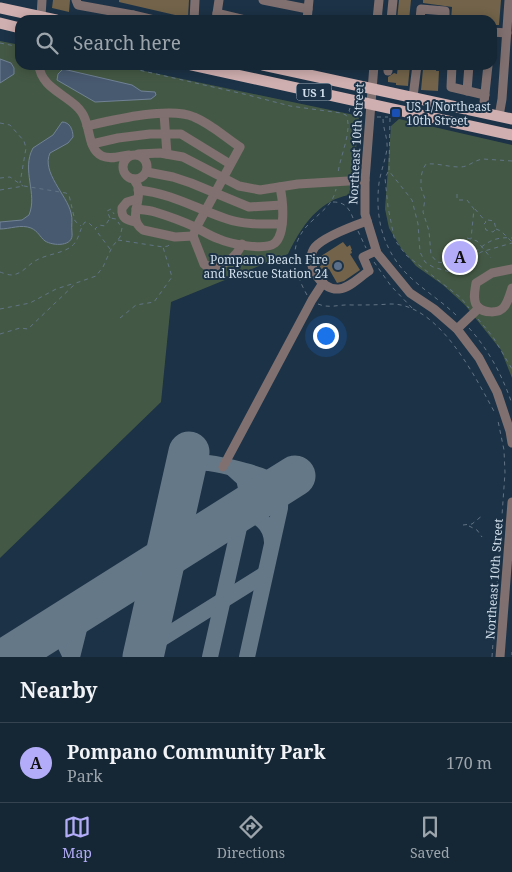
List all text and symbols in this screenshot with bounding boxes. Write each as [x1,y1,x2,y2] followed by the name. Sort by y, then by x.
[15,15,497,70] search box
[33,29,61,57] icon: search
[73,30,181,56] text: Search here
[344,83,368,205] street label: Northeast 10th Street
[296,84,332,100] road number: US 1
[406,98,491,129] place label: US 1/Northeast 10th Street
[390,107,402,119] marker: US 1/Northeast 10th Street
[444,238,476,276] pin: A
[203,251,328,282] place label: Pompano Beach Fire and Rescue Station 24
[332,260,344,272] marker: Pompano Beach Fire and Rescue Station 24
[313,323,339,349] your location
[481,518,507,640] street label: Northeast 10th Street
[20,676,98,704] text: Nearby
[67,739,326,765] text: Pompano Community Park
[30,752,42,774] text: A
[446,752,492,774] text: 170 m
[67,765,103,787] text: Park
[62,813,92,862] tab: Map
[217,813,285,862] tab: Directions
[410,813,450,862] tab: Saved

